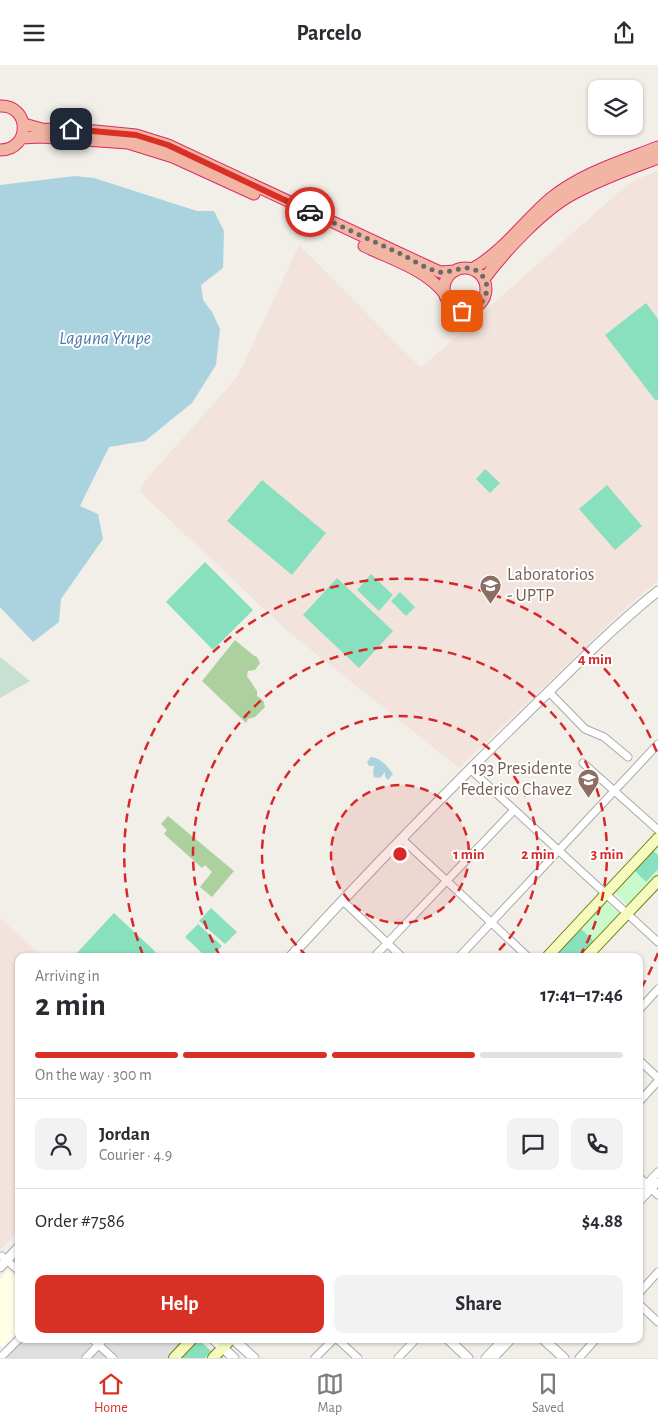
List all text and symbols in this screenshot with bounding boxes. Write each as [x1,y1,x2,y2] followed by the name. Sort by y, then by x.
[20,19,48,47] icon: menu
[610,19,638,47] icon: share
[296,22,362,44] text: Parcelo
[588,80,643,135] map controls
[588,80,643,135] button: layers
[50,108,92,150] pin
[57,115,85,143] icon: home
[285,187,335,237] courier
[296,198,324,226] icon: car
[441,290,483,332] pin
[448,297,476,325] icon: bag
[59,329,151,348] water label: Laguna Yrupe
[507,566,594,605] place label: Laboratorios - UPTP
[479,573,503,604] school or university icon: Laboratorios - UPTP
[578,652,612,667] text: 4 min
[460,760,572,799] place label: 193 Presidente Federico Chavez
[576,767,600,798] school or university icon: 193 Presidente Federico Chavez
[391,845,409,863] centre of rings
[453,847,485,862] text: 1 min
[521,847,555,862] text: 2 min
[591,847,623,862] text: 3 min
[35,968,100,984] text: Arriving in
[540,986,623,1005] text: 17:41–17:46
[35,989,106,1021] text: 2 min
[35,1067,152,1083] text: On the way · 300 m
[35,1118,87,1170] button: person
[507,1118,559,1170] button: chat
[571,1118,623,1170] button: phone
[99,1125,150,1144] text: Jordan
[99,1147,172,1163] text: Courier · 4.9
[35,1212,125,1231] text: Order #7586
[582,1212,623,1231] text: $4.88
[35,1275,324,1333] button: Help
[334,1275,623,1333] button: Share
[94,1370,128,1417] tab: Home
[316,1370,344,1417] tab: Map
[532,1370,564,1417] tab: Saved

